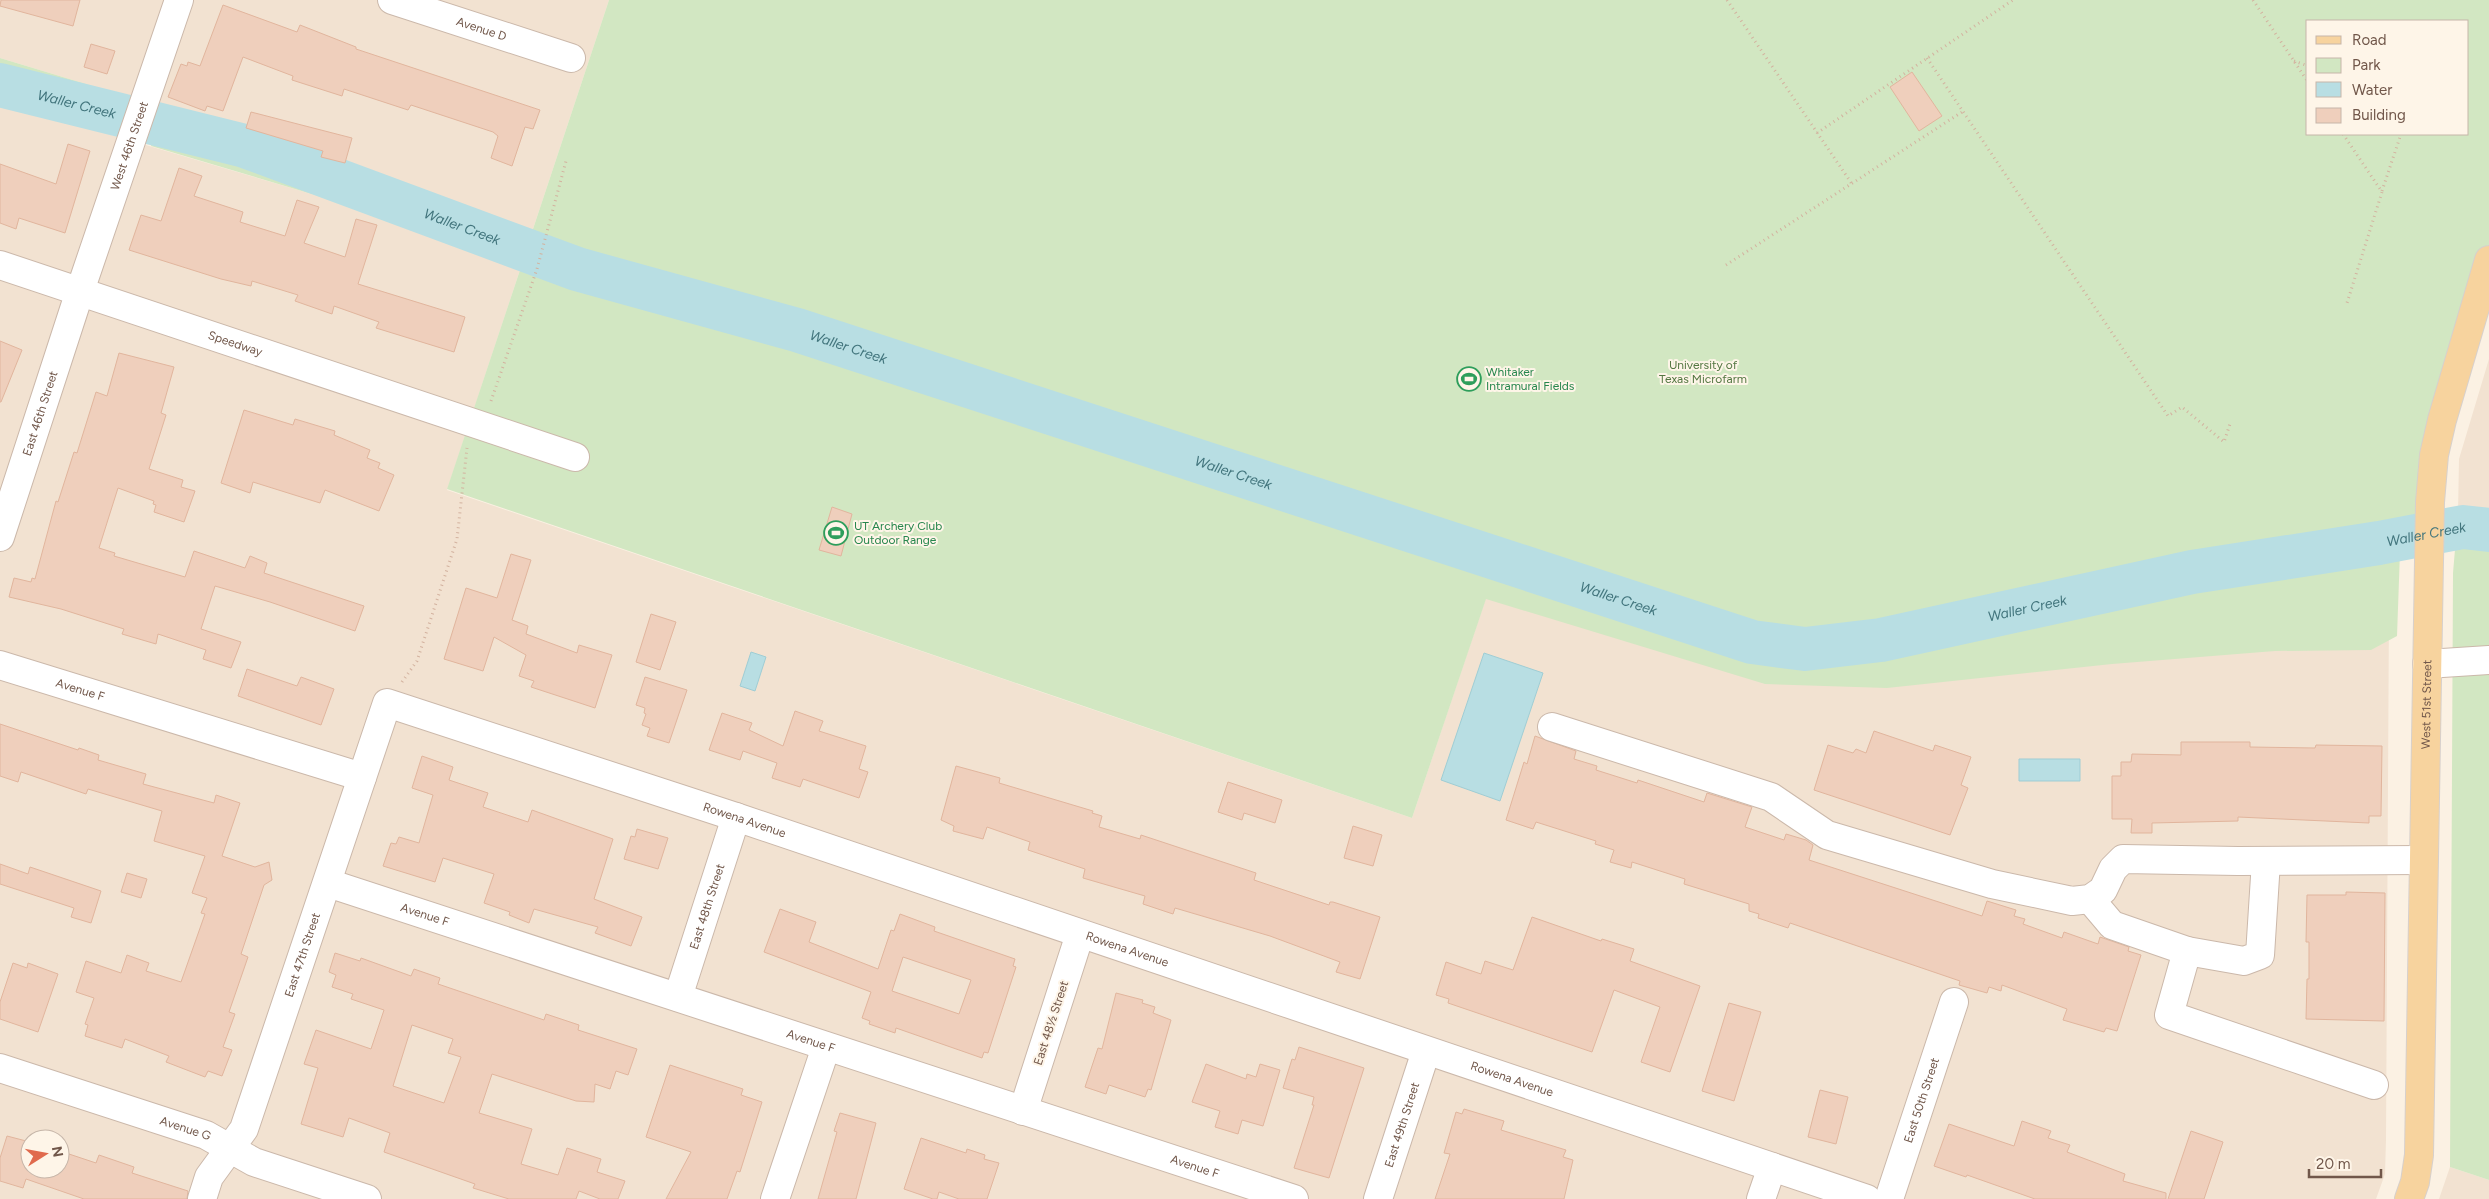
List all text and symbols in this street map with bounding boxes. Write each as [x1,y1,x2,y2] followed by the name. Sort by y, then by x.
[455,14,508,44] street label: Avenue D
[2306,20,2469,135] legend
[2352,31,2387,49] text: Road
[2352,56,2381,74] text: Park
[2352,81,2392,99] text: Water
[36,86,119,122] water label: Waller Creek
[108,99,151,192] street label: West 46th Street
[2352,106,2406,124] text: Building
[422,205,504,249] water label: Waller Creek
[808,326,890,368] water label: Waller Creek
[206,328,265,359] street label: Speedway
[1659,358,1747,386] park label: University of Texas Microfarm
[1486,365,1575,393] place label: Whitaker Intramural Fields
[1456,366,1482,392] sports icon: Whitaker Intramural Fields
[20,369,61,458] street label: East 46th Street
[1193,452,1275,494] water label: Waller Creek
[2385,518,2468,550] water label: Waller Creek
[854,519,942,547] place label: UT Archery Club Outdoor Range
[823,520,849,546] sports icon: UT Archery Club Outdoor Range
[1578,578,1660,619] water label: Waller Creek
[1986,591,2069,625] water label: Waller Creek
[2419,659,2434,749] street label: West 51st Street
[54,676,107,704] street label: Avenue F
[701,800,788,841] street label: Rowena Avenue
[687,862,728,951] street label: East 48th Street
[399,900,451,929] street label: Avenue F
[282,911,323,999] street label: East 47th Street
[1084,929,1171,970] street label: Rowena Avenue
[1031,979,1071,1067] street label: East 48½ Street
[785,1026,837,1056] street label: Avenue F
[1901,1055,1942,1145] street label: East 50th Street
[1469,1059,1556,1100] street label: Rowena Avenue
[1382,1080,1423,1169] street label: East 49th Street
[158,1114,214,1143] street label: Avenue G
[20,1129,70,1179] north arrow
[48,1145,67,1159] text: N
[2309,1146,2382,1178] scale bar
[1169,1152,1221,1181] street label: Avenue F
[2316,1155,2350,1173] text: 20 m

